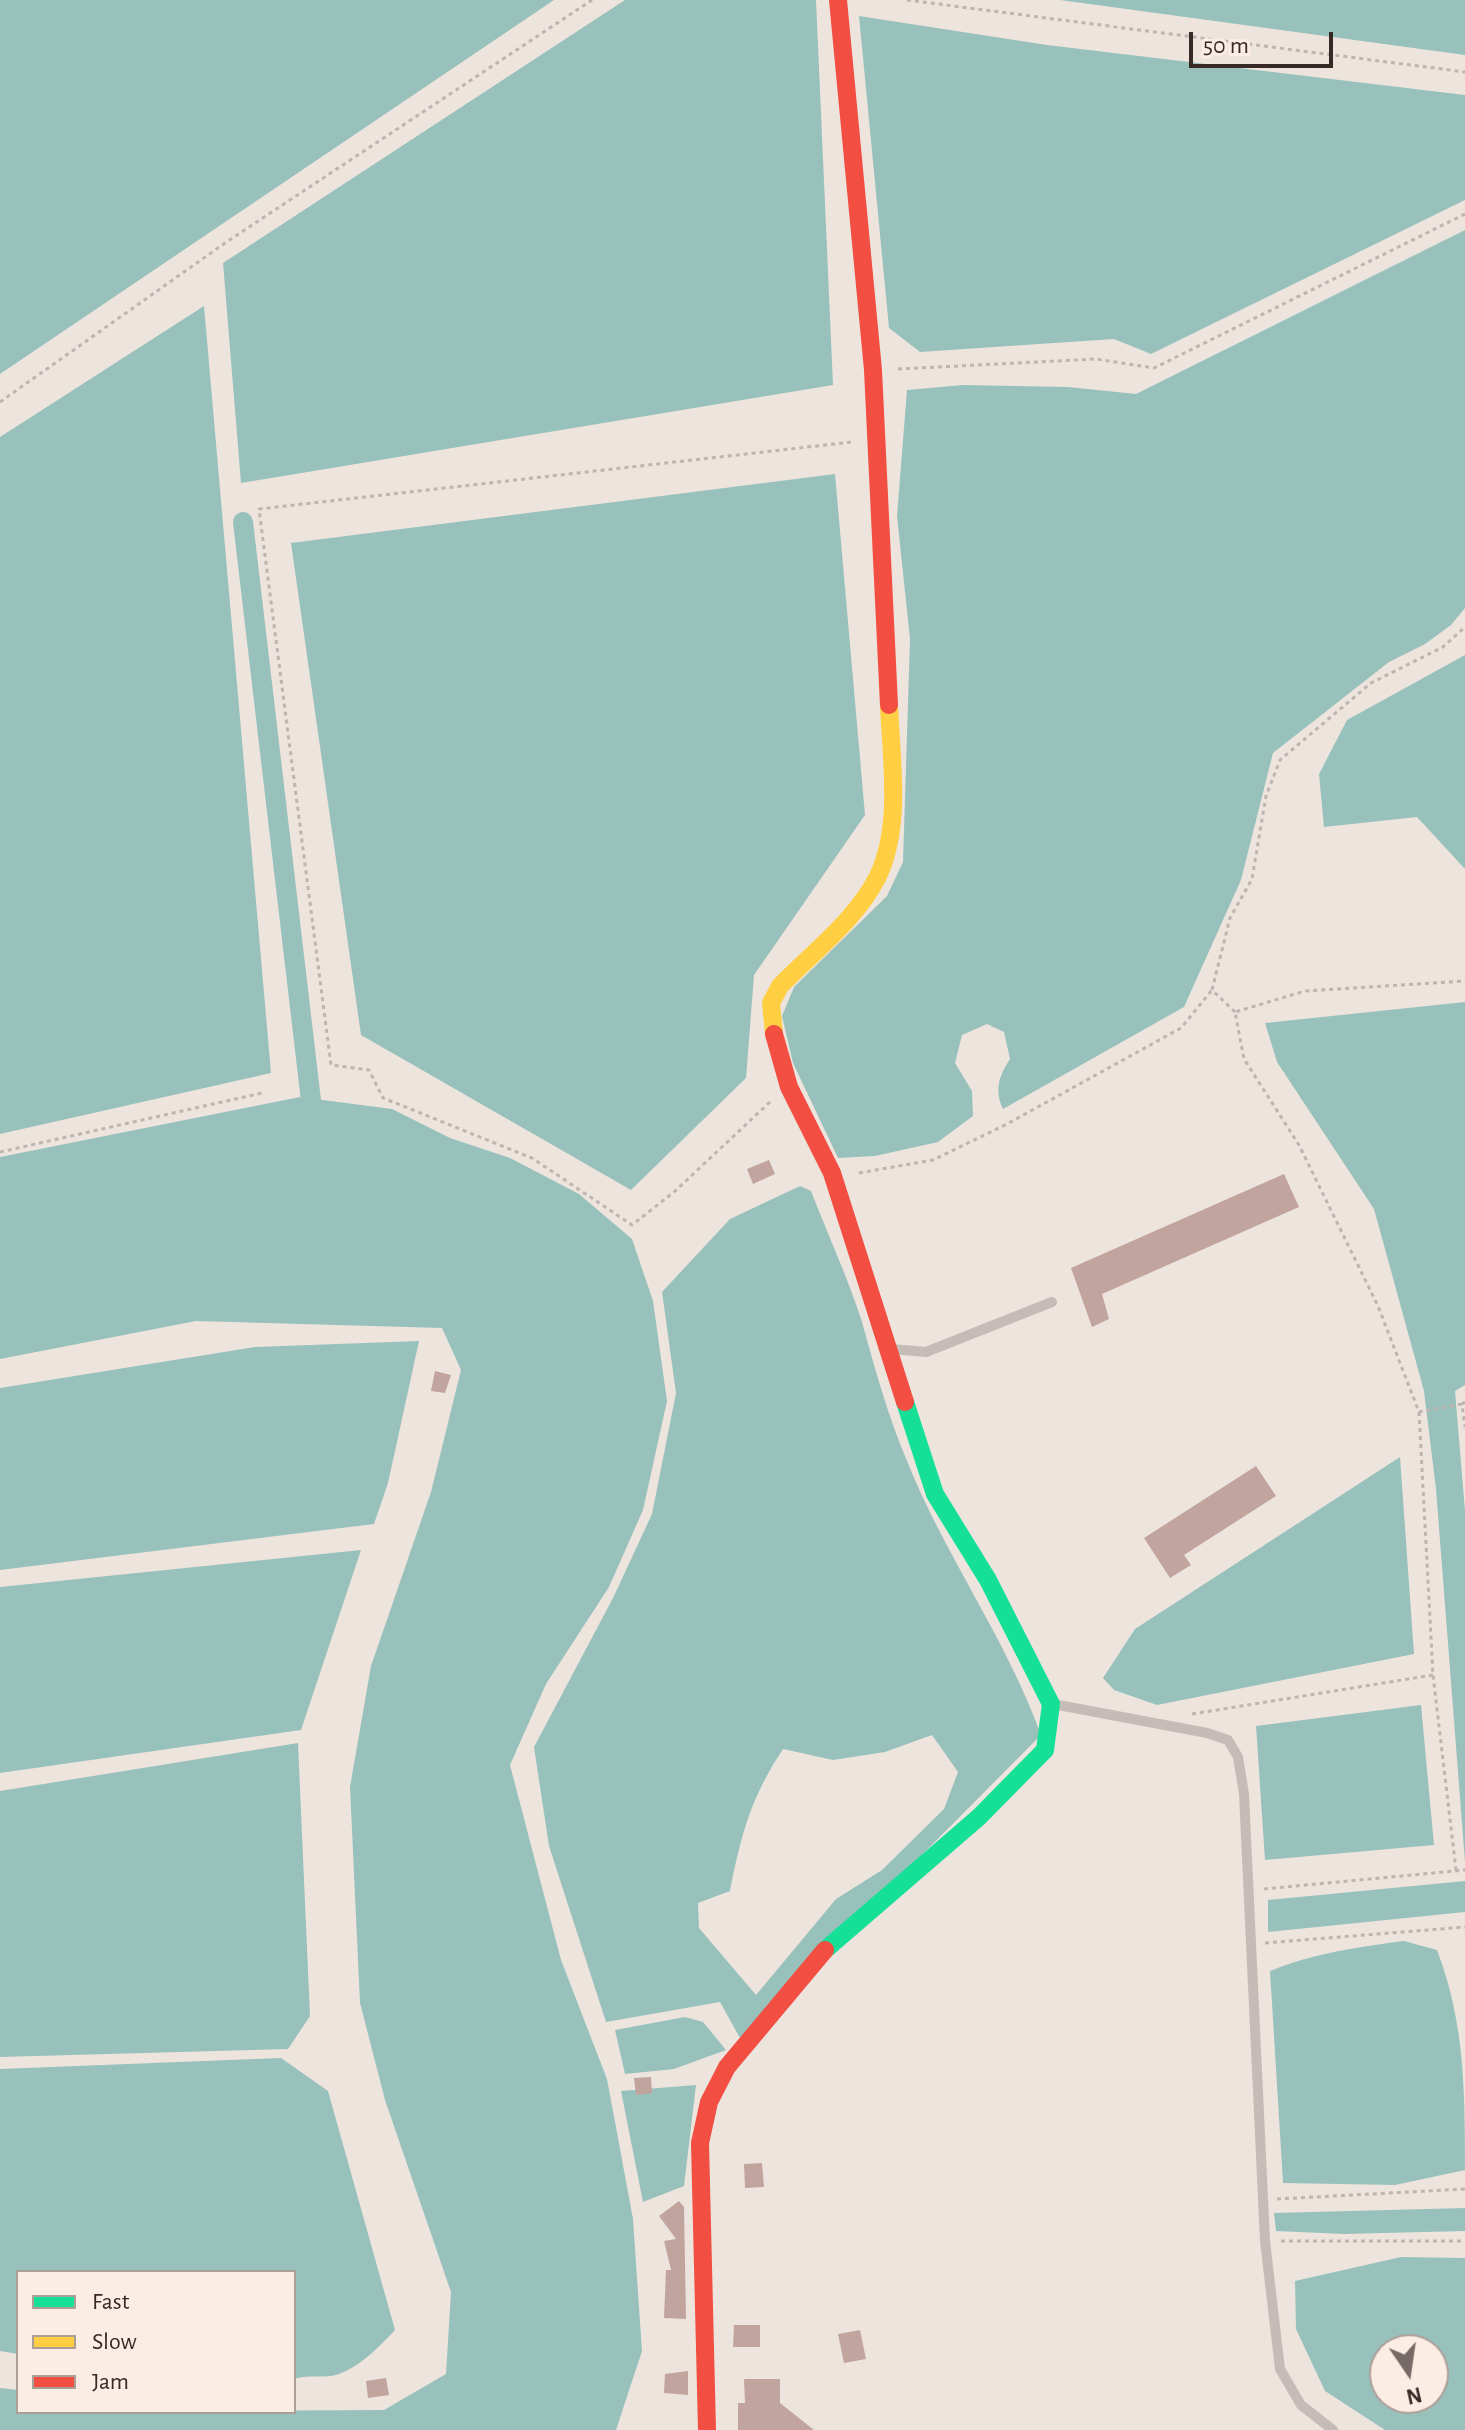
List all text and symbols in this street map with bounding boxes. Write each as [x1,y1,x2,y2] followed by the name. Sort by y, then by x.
[1193,16,1337,66] scale bar
[1203,34,1249,58] text: 50 m
[16,2270,296,2414] legend
[92,2290,129,2314] text: Fast
[92,2330,137,2354] text: Slow
[1369,2334,1449,2414] north arrow
[92,2370,129,2394] text: Jam
[1404,2383,1424,2408] text: N

